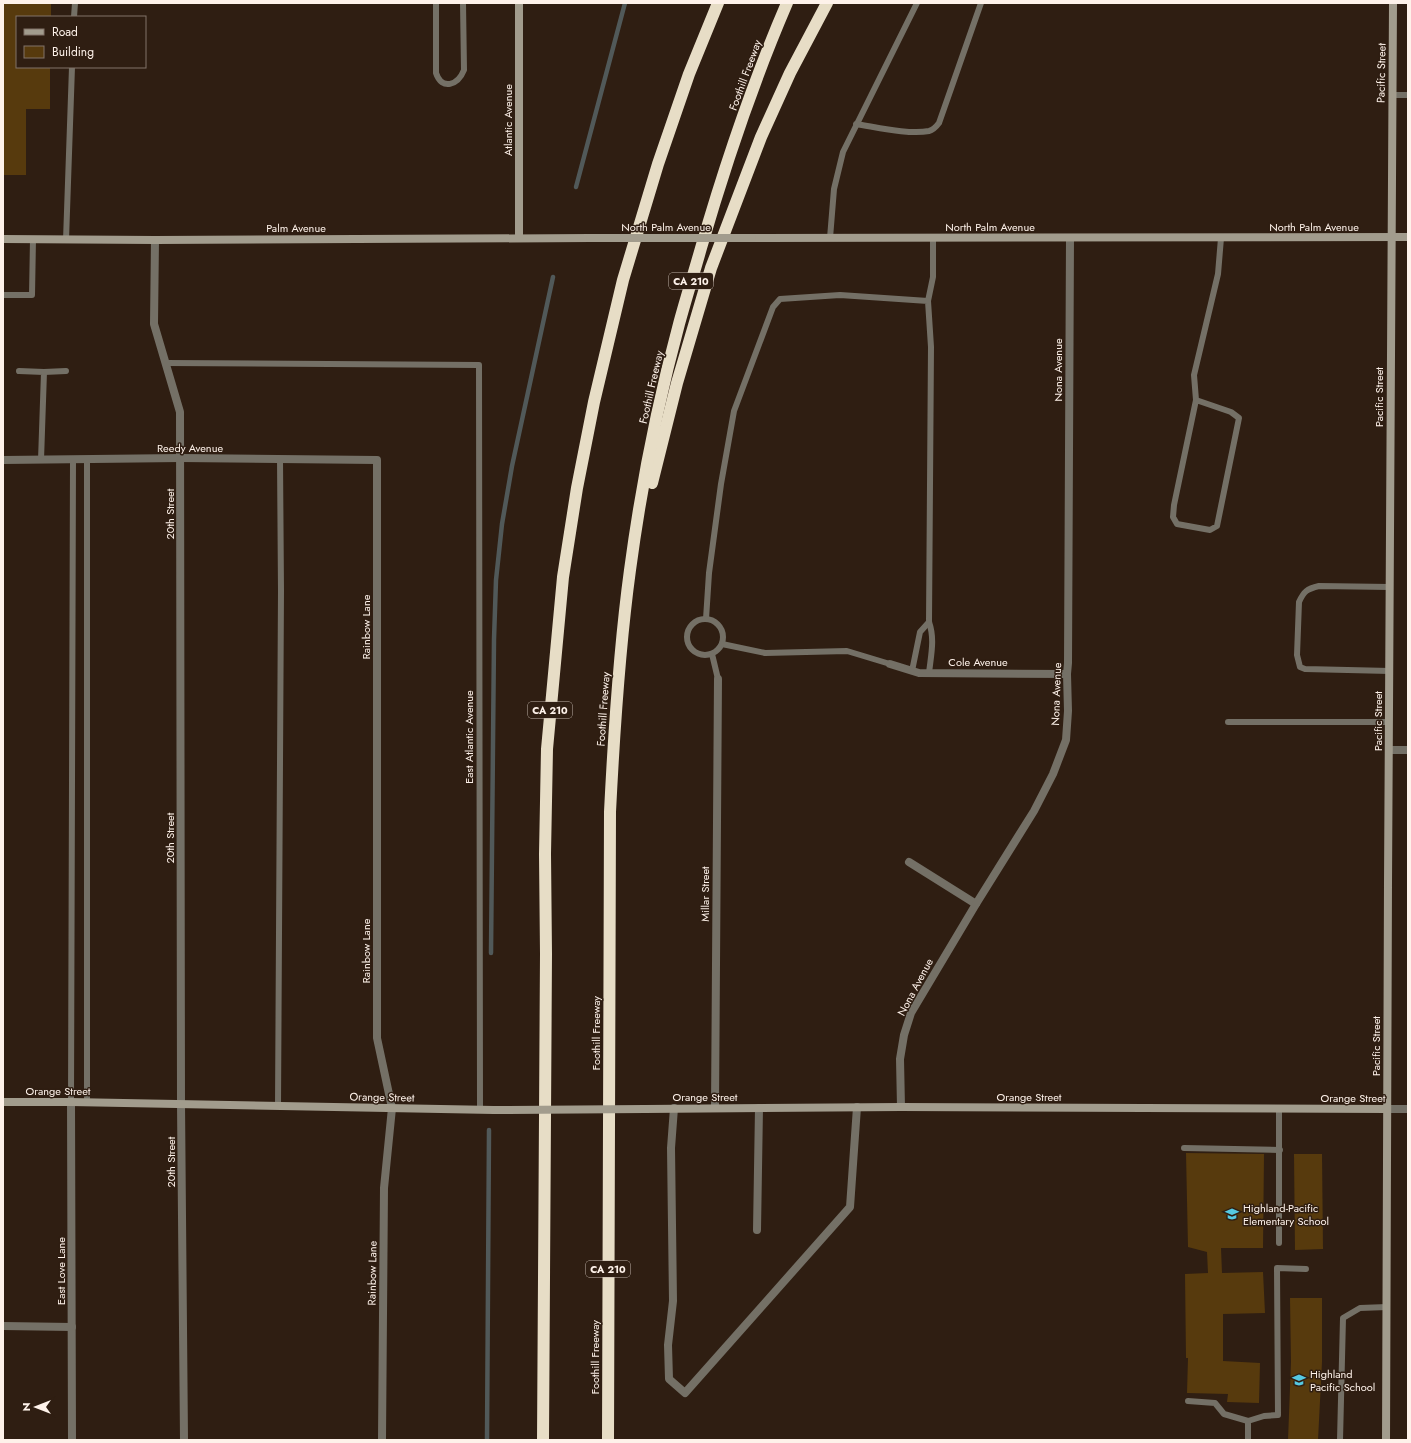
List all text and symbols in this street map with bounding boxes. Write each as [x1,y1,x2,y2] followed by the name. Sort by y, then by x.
[16,16,146,68] legend
[52,23,78,41] text: Road
[725,37,765,113] street label: Foothill Freeway
[52,43,94,61] text: Building
[1372,43,1390,103] street label: Pacific Street
[500,84,516,156] street label: Atlantic Avenue
[621,219,711,235] street label: North Palm Avenue
[945,219,1035,235] street label: North Palm Avenue
[1269,219,1359,235] street label: North Palm Avenue
[266,220,326,236] street label: Palm Avenue
[669,273,713,289] road number: CA 210
[1050,338,1066,402] street label: Nona Avenue
[635,349,667,425] street label: Foothill Freeway
[1371,367,1387,427] street label: Pacific Street
[157,440,223,456] street label: Reedy Avenue
[162,488,178,539] street label: 20th Street
[358,594,374,659] street label: Rainbow Lane
[948,654,1008,670] street label: Cole Avenue
[1047,662,1065,726] street label: Nona Avenue
[592,671,614,747] street label: Foothill Freeway
[461,690,477,784] street label: East Atlantic Avenue
[1370,691,1386,751] street label: Pacific Street
[528,702,572,718] road number: CA 210
[162,812,178,863] street label: 20th Street
[697,866,713,922] street label: Millar Street
[358,918,374,983] street label: Rainbow Lane
[893,955,937,1019] street label: Nona Avenue
[588,996,604,1070] street label: Foothill Freeway
[1368,1016,1384,1076] street label: Pacific Street
[25,1083,91,1099] street label: Orange Street
[349,1088,415,1106] street label: Orange Street
[672,1089,738,1105] street label: Orange Street
[996,1089,1062,1105] street label: Orange Street
[1320,1090,1386,1106] street label: Orange Street
[163,1136,179,1187] street label: 20th Street
[1243,1200,1329,1229] place label: Highland-Pacific Elementary School
[1224,1206,1240,1222] school or university icon: Highland-Pacific Elementary School
[53,1237,69,1305] street label: East Love Lane
[363,1240,381,1305] street label: Rainbow Lane
[586,1261,630,1277] road number: CA 210
[587,1320,603,1394] street label: Foothill Freeway
[1310,1366,1375,1395] place label: Highland Pacific School
[1291,1372,1307,1388] school or university icon: Highland Pacific School
[16,1387,56,1427] north arrow
[18,1403,34,1411] text: N

